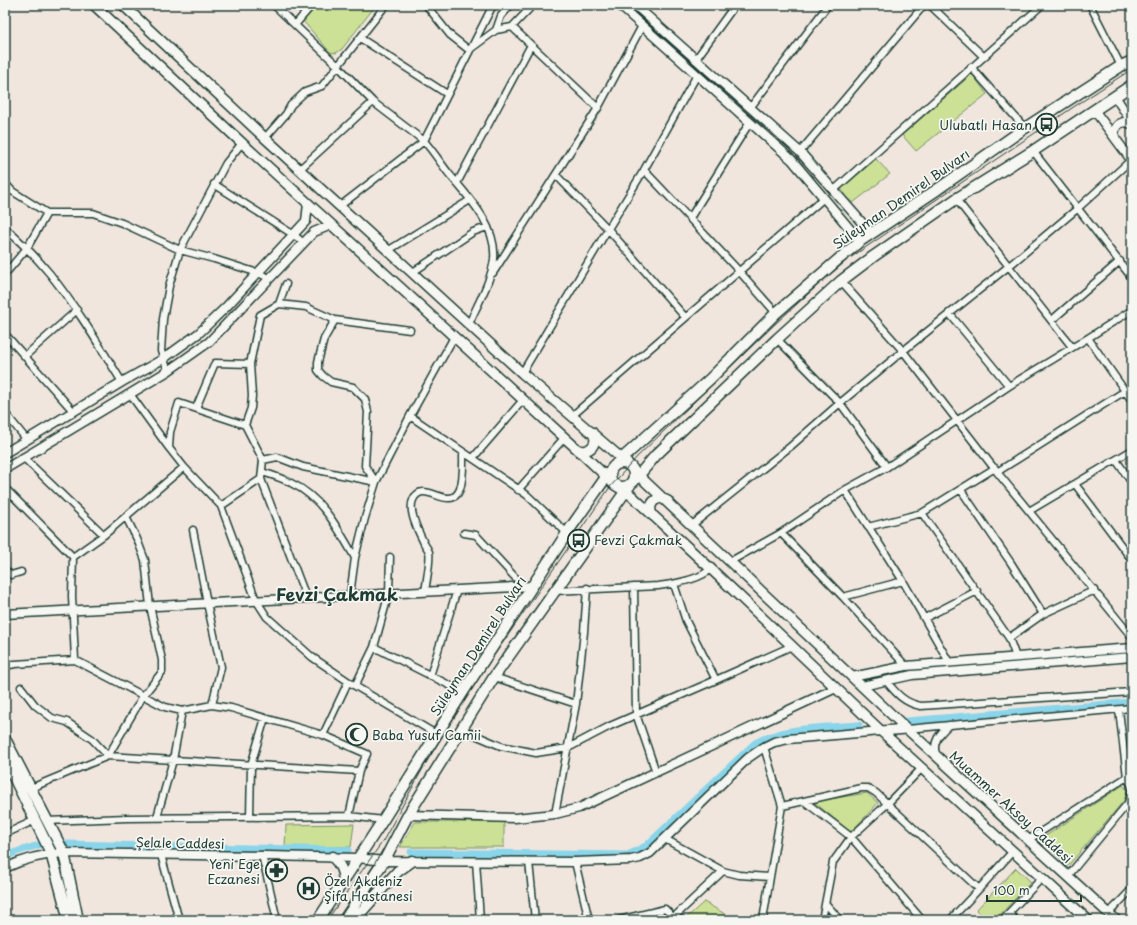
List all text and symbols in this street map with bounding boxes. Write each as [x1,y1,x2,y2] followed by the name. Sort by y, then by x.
[1034,112,1060,138] bus stop icon: Ulubatlı Hasan
[939,115,1032,134] place label: Ulubatlı Hasan
[828,144,973,253] street label: Süleyman Demirel Bulvarı
[566,527,592,553] bus stop icon: Fevzi Çakmak
[594,530,682,549] place label: Fevzi Çakmak
[425,572,530,719] street label: Süleyman Demirel Bulvarı
[276,581,398,607] district label: Fevzi Çakmak
[344,722,370,748] mosque icon: Baba Yusuf Camii
[372,725,481,744] place label: Baba Yusuf Camii
[946,746,1077,867] street label: Muammer Aksoy Caddesi
[135,832,225,853] street label: Şelale Caddesi
[207,854,260,888] place label: Yeni Ege Eczanesi
[263,858,289,884] pharmacy icon: Yeni Ege Eczanesi
[324,871,413,905] place label: Özel Akdeniz Şifa Hastanesi
[295,875,321,901] hospital icon: Özel Akdeniz Şifa Hastanesi
[987,877,1081,903] scale bar
[993,881,1030,899] text: 100 m

